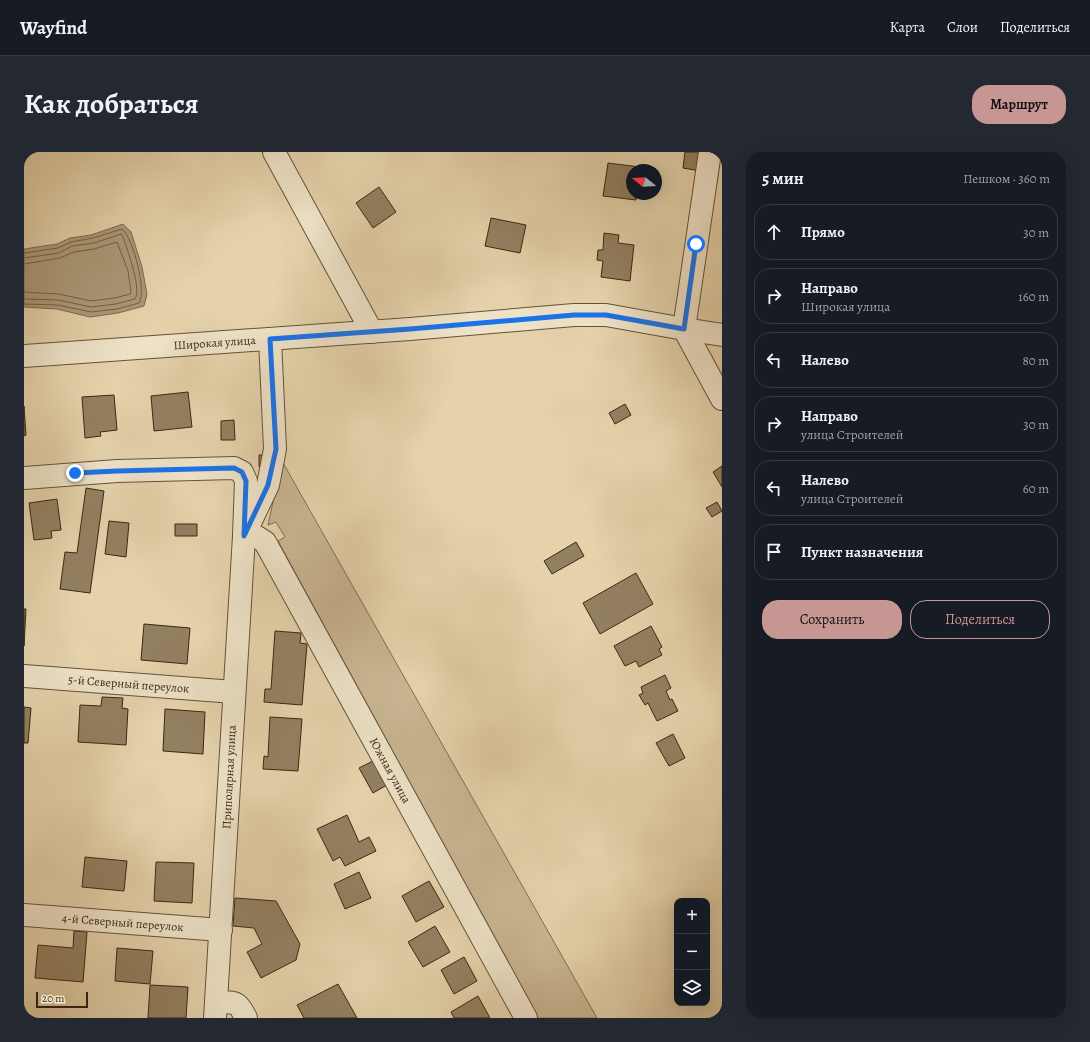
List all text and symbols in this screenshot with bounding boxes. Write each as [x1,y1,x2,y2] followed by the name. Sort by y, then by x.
[20,15,87,41] text: Wayfind
[890,18,925,37] text: Карта
[947,18,978,37] text: Слои
[1000,18,1070,37] text: Поделиться
[24,85,199,123] text: Как добраться
[972,85,1066,124] button: Маршрут
[626,164,662,200] north arrow
[762,167,804,190] text: 5 мин
[963,170,1050,187] text: Пешком · 360 m
[763,221,785,243] icon: ahead
[801,222,845,242] text: Прямо
[1023,224,1049,241] text: 30 m
[687,235,705,253] route start
[801,278,858,298] text: Направо
[763,285,785,307] icon: right
[1018,288,1049,305] text: 160 m
[801,298,890,315] text: Широкая улица
[173,332,257,354] street label: Широкая улица
[763,349,785,371] icon: left
[801,350,849,370] text: Налево
[1022,352,1049,369] text: 80 m
[801,406,858,426] text: Направо
[763,413,785,435] icon: right
[1023,416,1049,433] text: 30 m
[801,426,903,443] text: улица Строителей
[66,464,84,482] route end
[801,470,849,490] text: Налево
[763,477,785,499] icon: left
[1023,480,1049,497] text: 60 m
[801,490,903,507] text: улица Строителей
[763,541,785,563] icon: arrive
[801,542,923,562] text: Пункт назначения
[762,600,902,639] button: Сохранить
[910,600,1050,639] button: Поделиться
[67,671,190,697] street label: 5-й Северный переулок
[218,724,240,829] street label: Приполярная улица
[366,735,415,806] street label: Южная улица
[674,898,710,1006] map controls
[674,898,710,934] button: +
[61,910,184,935] street label: 4-й Северный переулок
[674,934,710,970] button: −
[674,970,710,1006] button: layers
[36,990,88,1009] scale bar
[42,991,64,1006] text: 20 m

